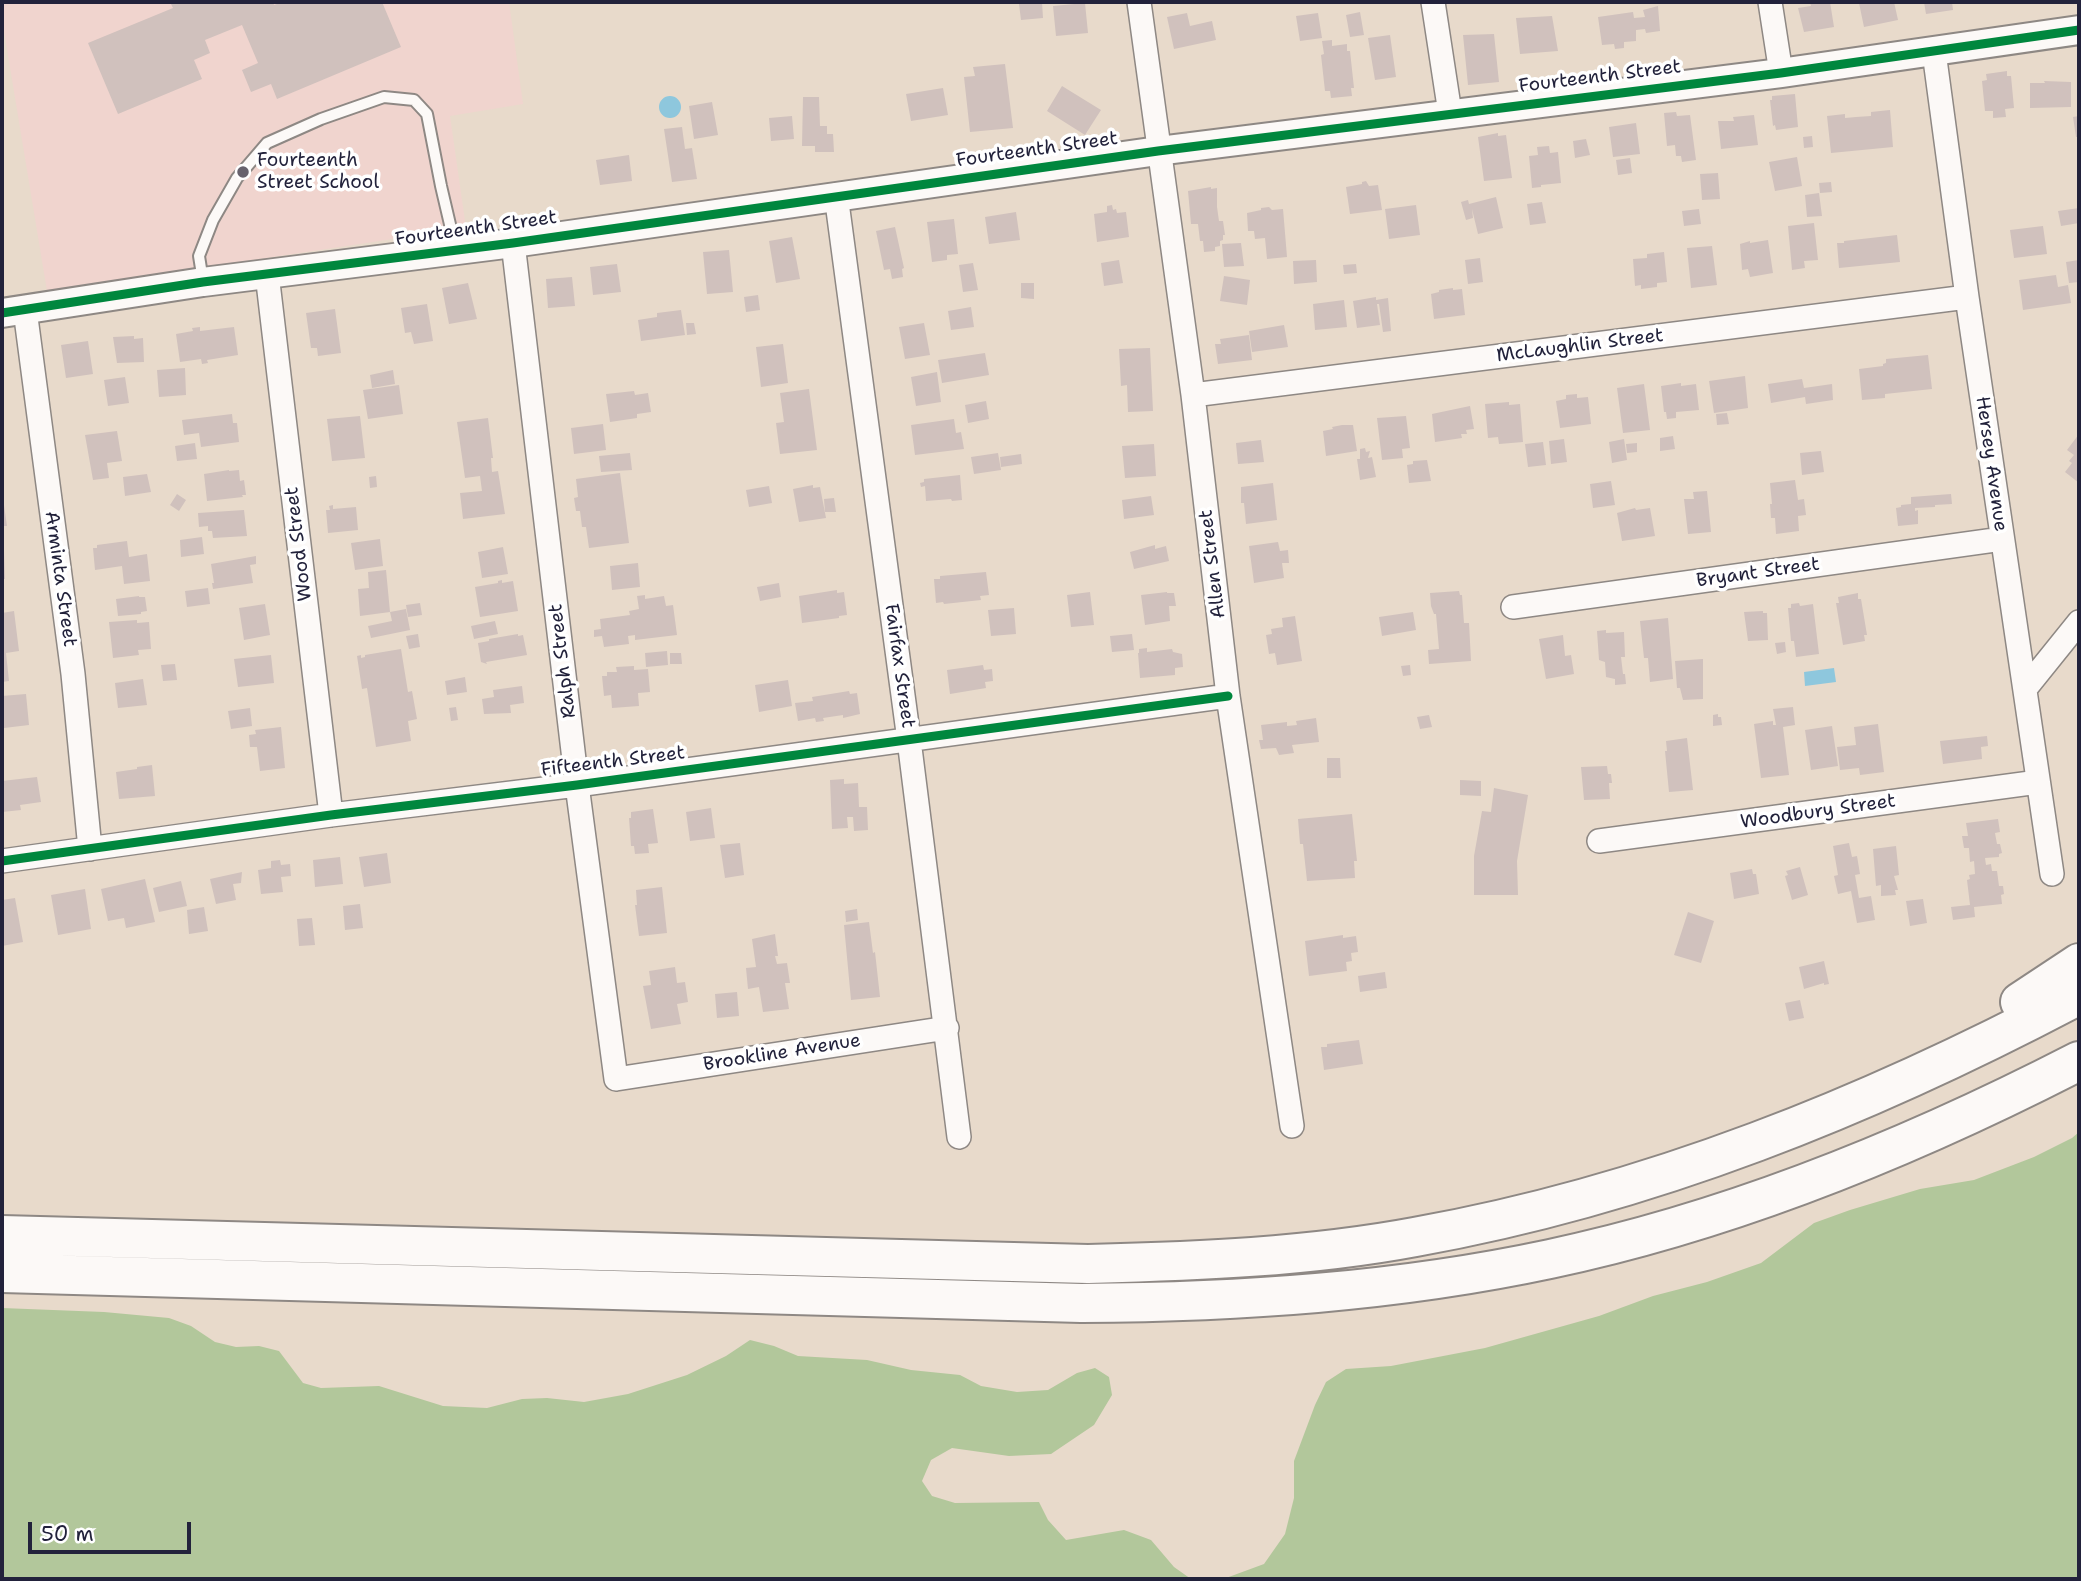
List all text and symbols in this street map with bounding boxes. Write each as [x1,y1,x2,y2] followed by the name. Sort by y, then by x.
[1518,56,1682,98] street label: Fourteenth Street
[955,127,1119,173] street label: Fourteenth Street
[257,150,379,194] place label: Fourteenth Street School
[235,164,251,180] marker: Fourteenth Street School
[394,206,558,252] street label: Fourteenth Street
[1495,324,1665,368] street label: McLaughlin Street
[1970,395,2012,533] street label: Hersey Avenue
[281,486,317,602] street label: Wood Street
[1195,508,1231,620] street label: Allen Street
[39,510,81,648] street label: Arminta Street
[1695,553,1821,593] street label: Bryant Street
[879,602,919,730] street label: Fairfax Street
[545,603,581,719] street label: Ralph Street
[540,742,686,782] street label: Fifteenth Street
[1739,790,1897,834] street label: Woodbury Street
[702,1029,862,1077] street label: Brookline Avenue
[32,1508,194,1552] scale bar
[41,1520,94,1548] text: 50 m

